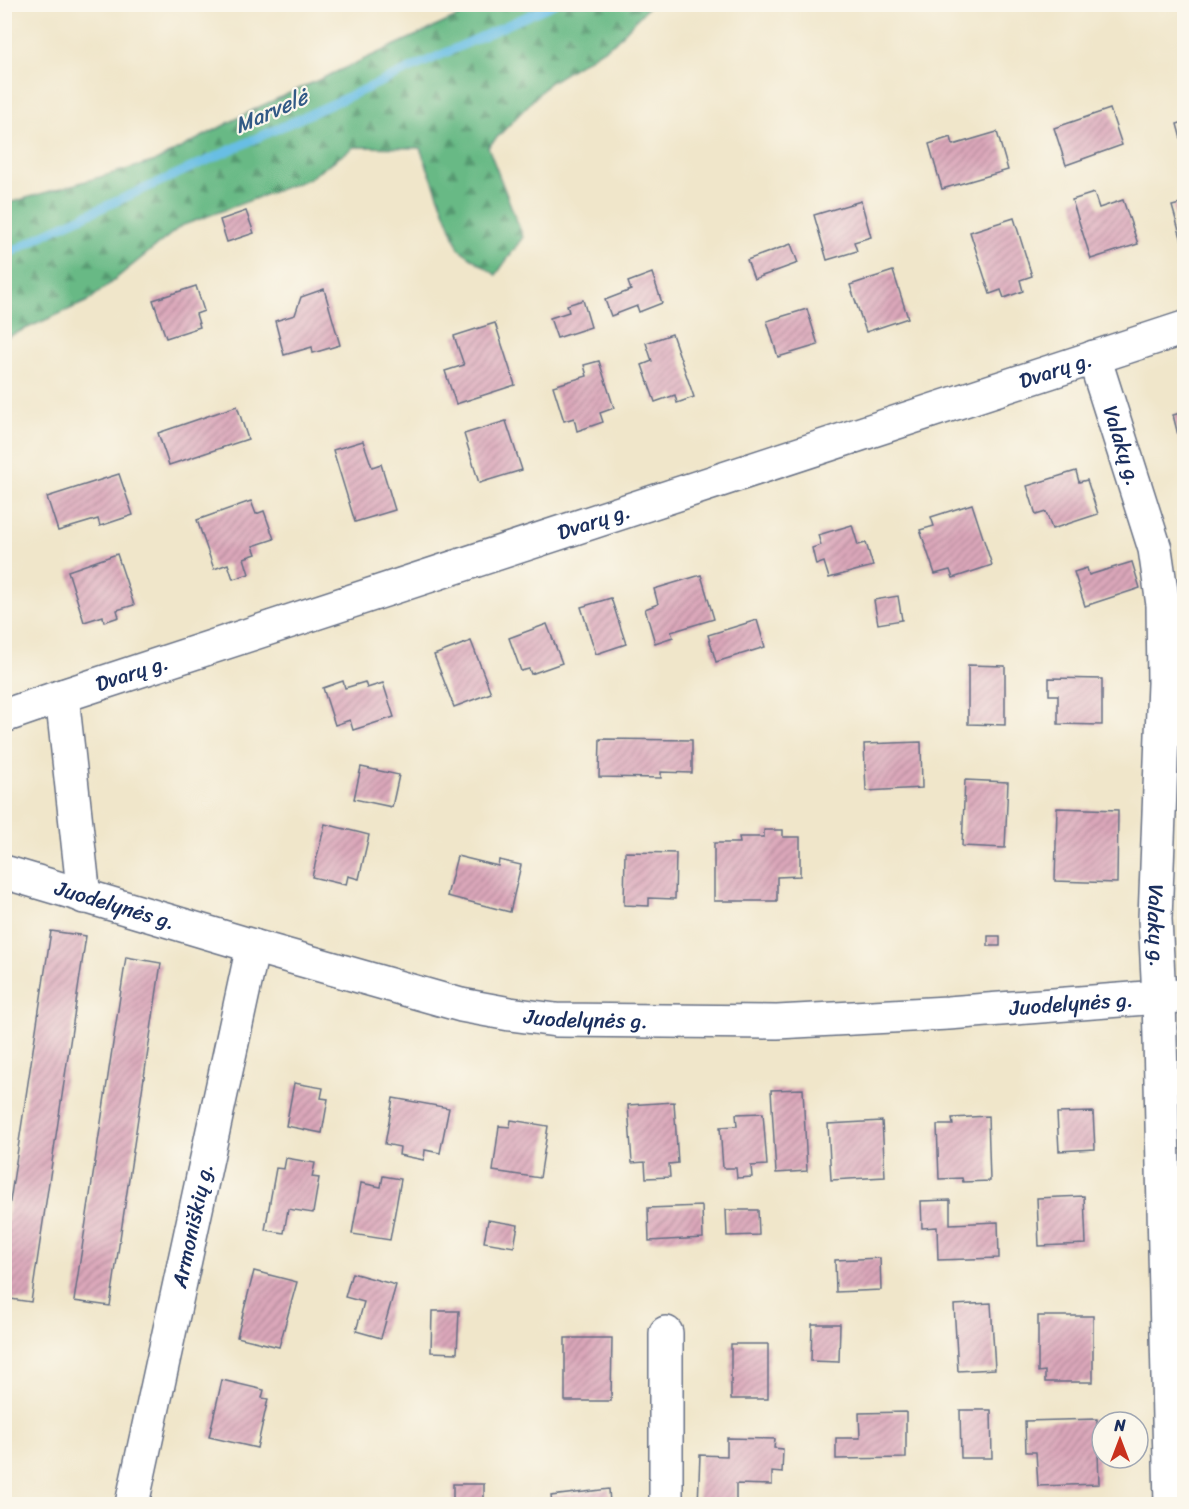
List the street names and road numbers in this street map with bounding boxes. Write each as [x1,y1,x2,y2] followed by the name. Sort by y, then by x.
[1014,340,1097,400] street label: Dvarų g.
[1091,400,1153,491] street label: Valakų g.
[552,492,635,551] street label: Dvarų g.
[90,643,174,703] street label: Dvarų g.
[49,869,180,941] street label: Juodelynės g.
[1136,884,1176,968] street label: Valakų g.
[1007,980,1134,1027] street label: Juodelynės g.
[521,997,648,1040] street label: Juodelynės g.
[160,1160,224,1292] street label: Armoniškių g.

